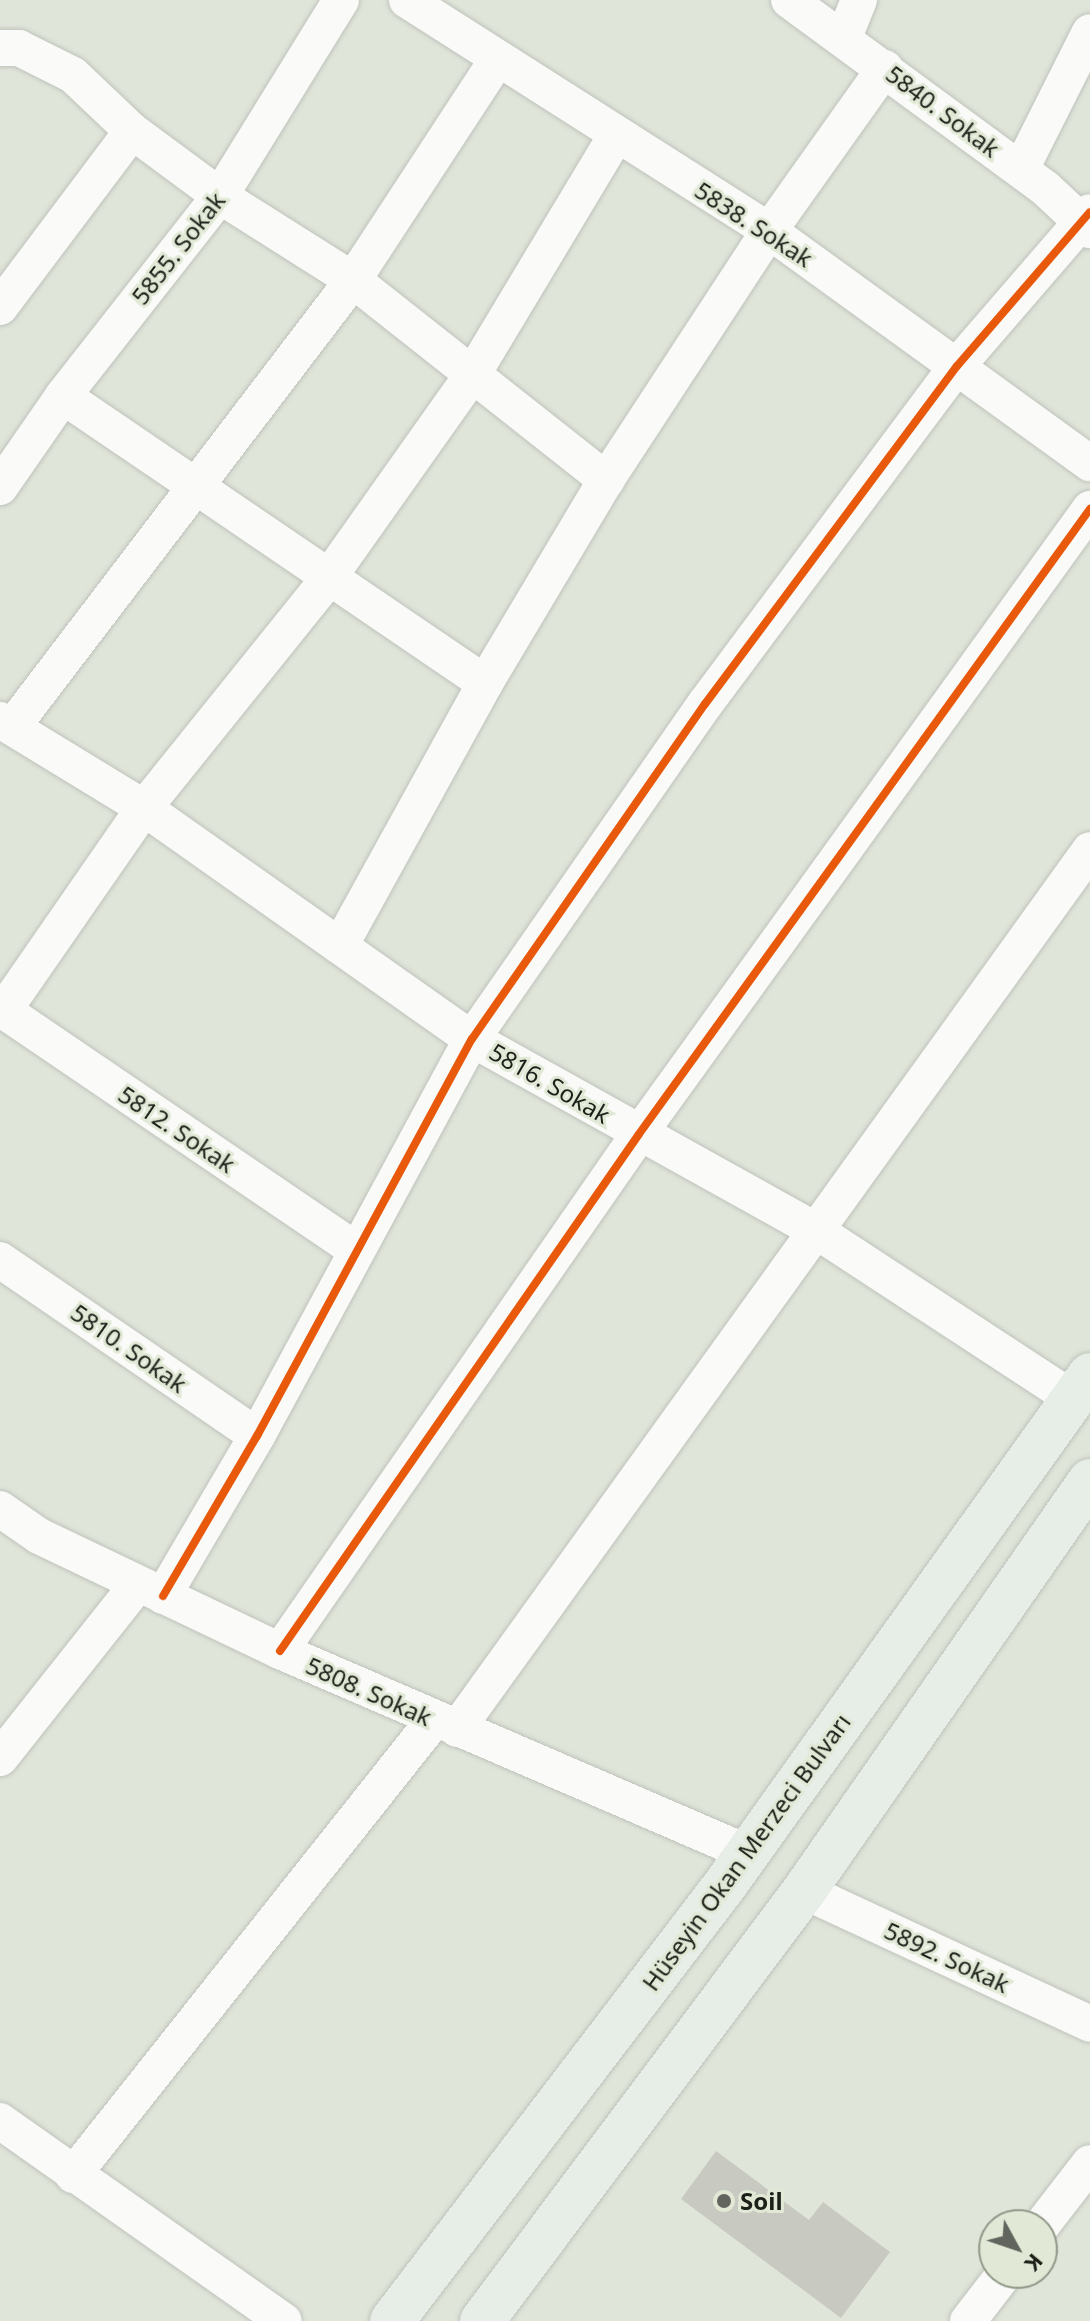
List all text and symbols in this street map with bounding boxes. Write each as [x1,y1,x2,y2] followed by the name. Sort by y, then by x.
[881,59,1005,163] street label: 5840. Sokak
[690,175,818,273] street label: 5838. Sokak
[125,186,231,310] street label: 5855. Sokak
[485,1037,615,1129] street label: 5816. Sokak
[113,1079,241,1179] street label: 5812. Sokak
[66,1298,192,1398] street label: 5810. Sokak
[302,1651,436,1731] street label: 5808. Sokak
[636,1708,856,1996] street label: Hüseyin Okan Merzeci Bulvarı
[880,1916,1014,1998] street label: 5892. Sokak
[740,2187,783,2215] place label: Soil
[715,2192,733,2210] marker: Soil
[978,2209,1058,2289] north arrow
[1019,2248,1051,2278] text: K

